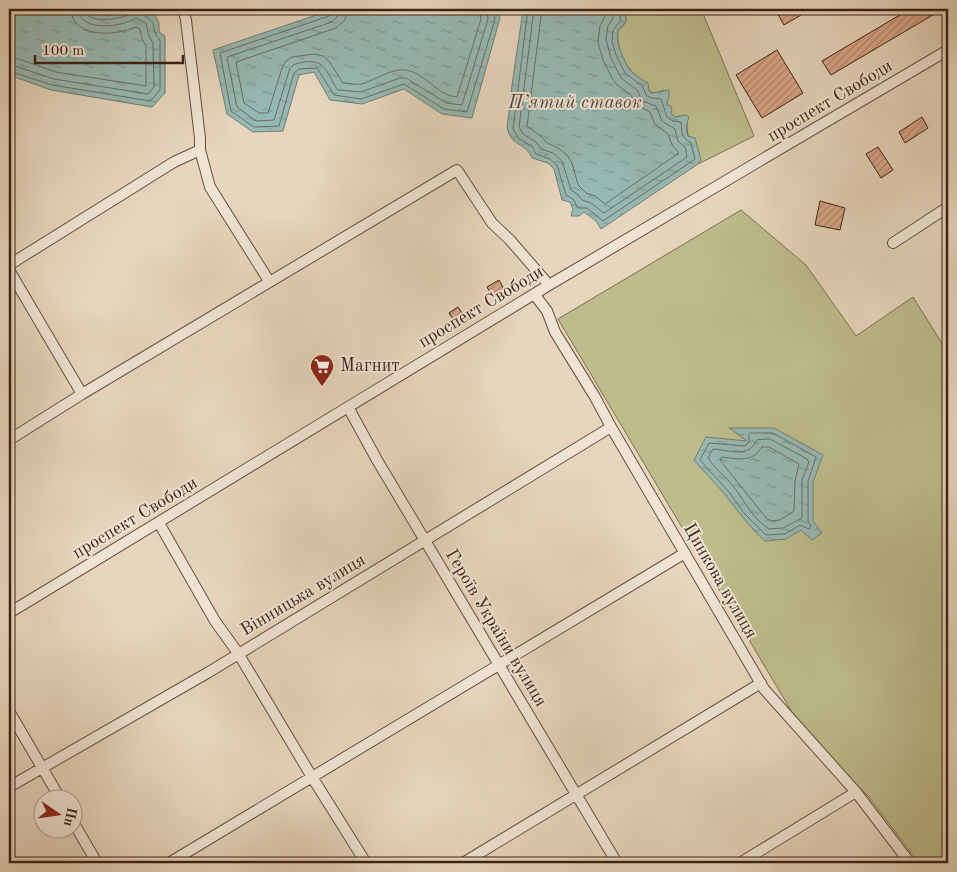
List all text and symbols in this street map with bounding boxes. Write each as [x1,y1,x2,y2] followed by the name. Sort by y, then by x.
[35,32,182,64] scale bar
[42,44,84,59] text: 100 m
[764,57,896,145] street label: проспект Свободи
[507,94,642,113] water label: П’ятий ставок
[415,263,547,351] street label: проспект Свободи
[309,353,335,387] supermarket icon: Магнит
[340,357,400,375] place label: Магнит
[69,474,201,562] street label: проспект Свободи
[680,520,760,642] street label: Цинкова вулиця
[442,546,550,710] street label: Героїв України вулиця
[237,551,369,639] street label: Вінницька вулиця
[32,790,82,840] north arrow
[61,806,79,828] text: Пн

